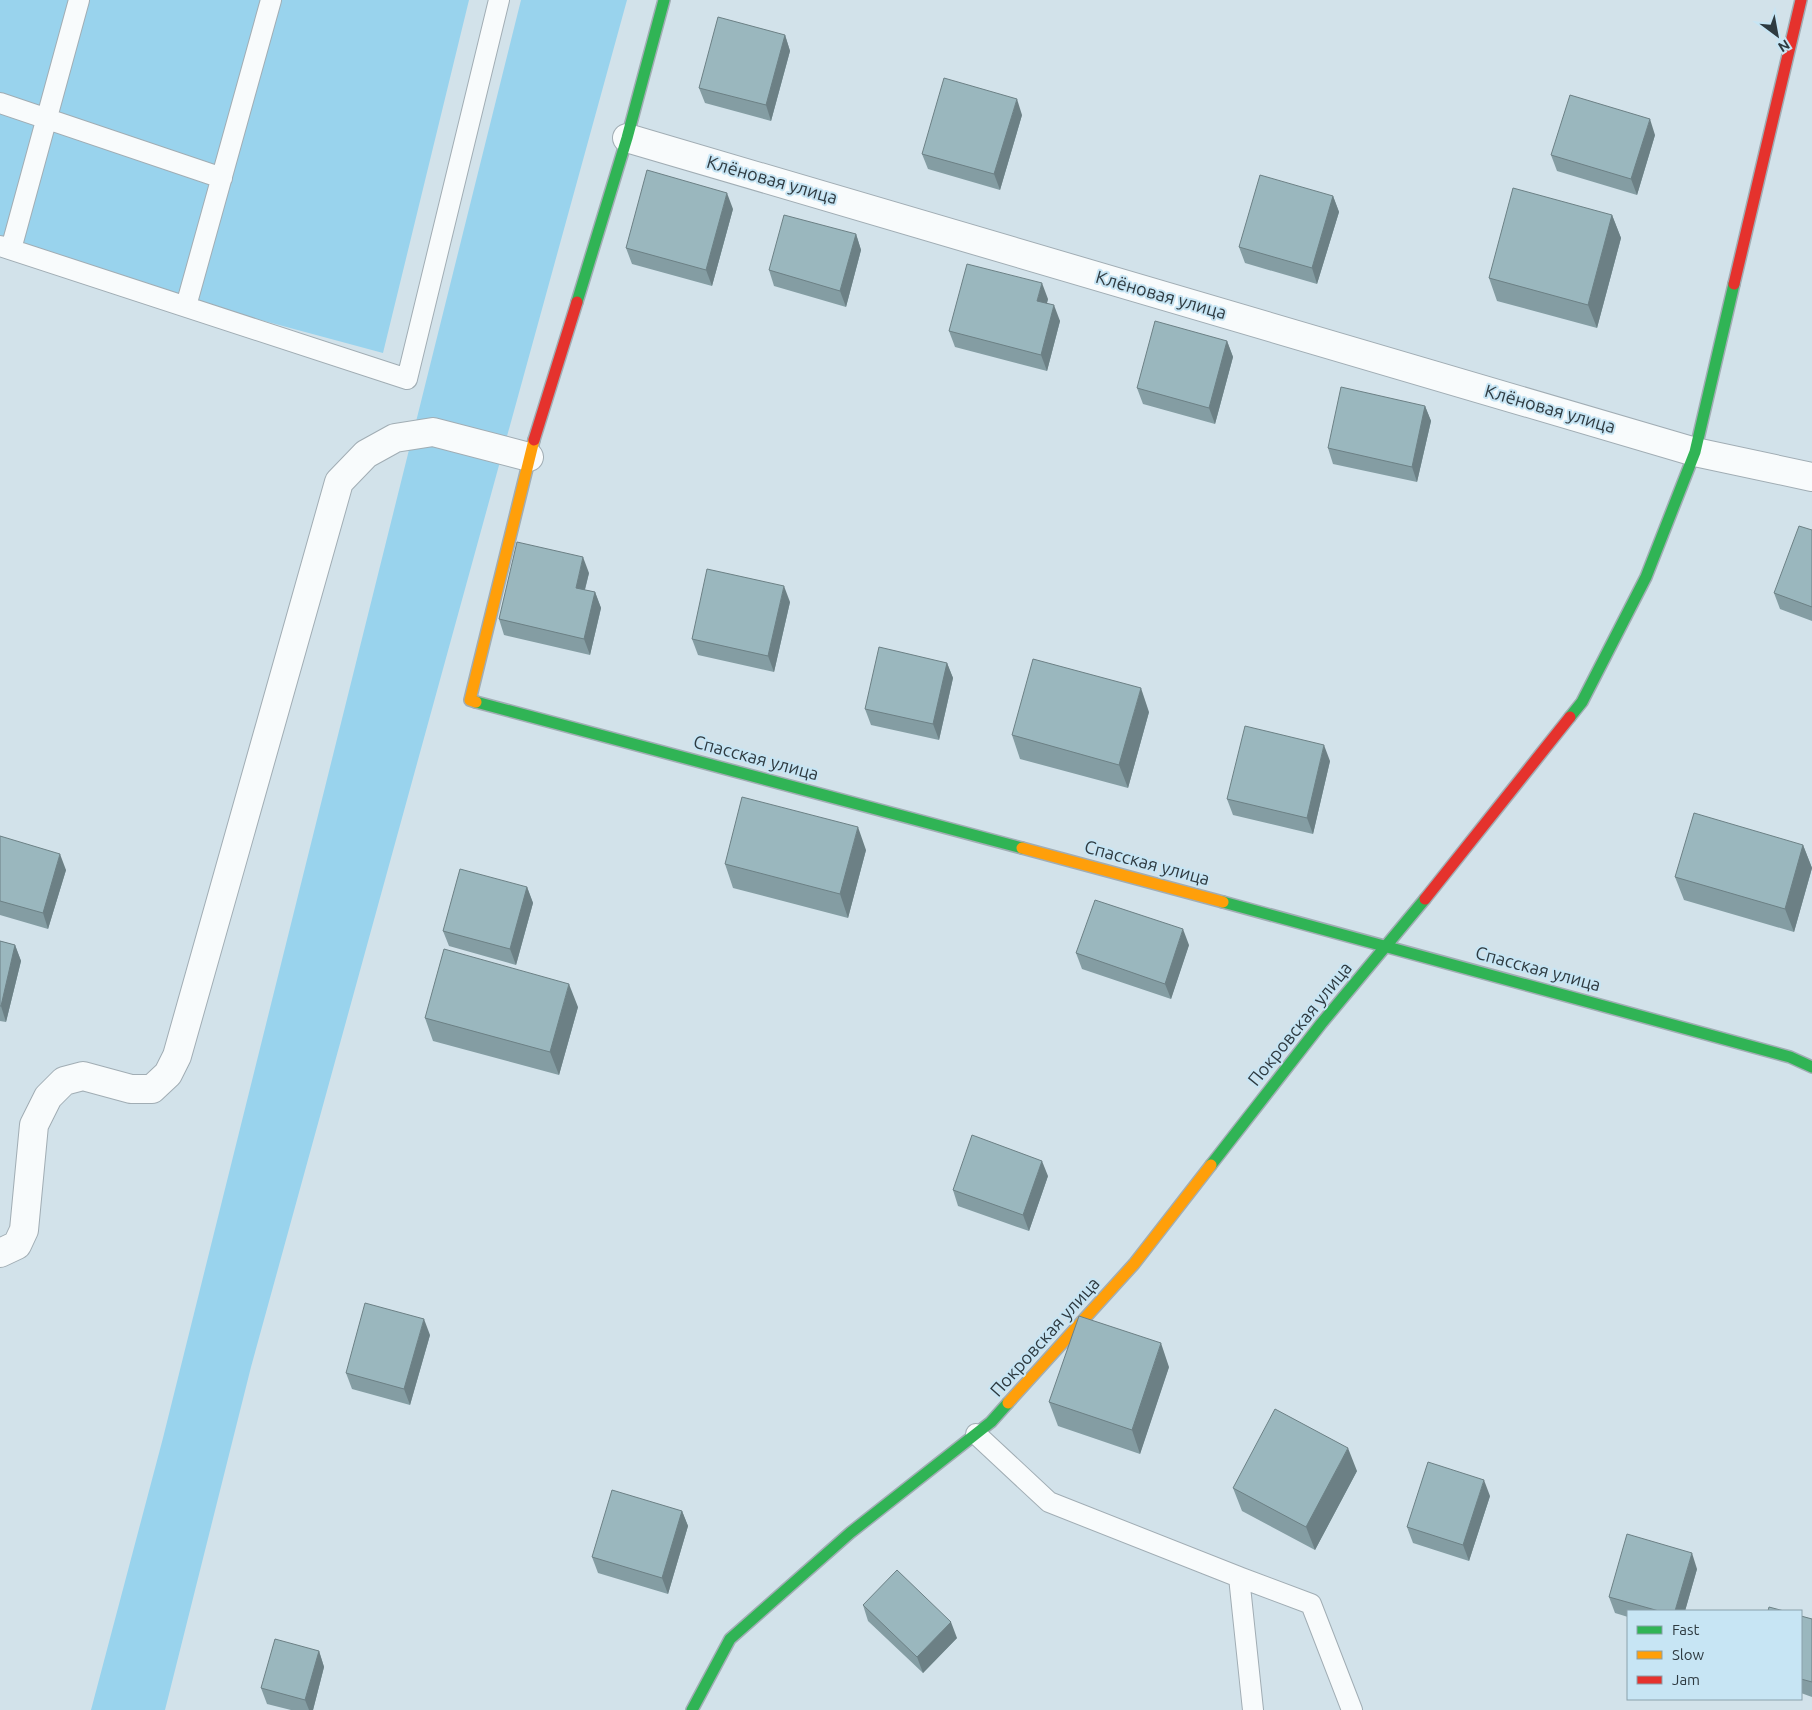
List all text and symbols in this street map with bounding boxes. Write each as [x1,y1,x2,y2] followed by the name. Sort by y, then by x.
[1752,10,1802,60] north arrow
[1775,36,1793,56] text: N
[705,151,840,207] street label: Клёновая улица
[1094,266,1229,322] street label: Клёновая улица
[1483,380,1618,436] street label: Клёновая улица
[691,731,821,783] street label: Спасская улица
[1082,836,1212,888] street label: Спасская улица
[1473,942,1603,994] street label: Спасская улица
[1243,958,1355,1089] street label: Покровская улица
[986,1273,1103,1400] street label: Покровская улица
[1627,1610,1802,1700] legend
[1672,1621,1700,1638] text: Fast
[1672,1646,1705,1663] text: Slow
[1672,1671,1700,1688] text: Jam

